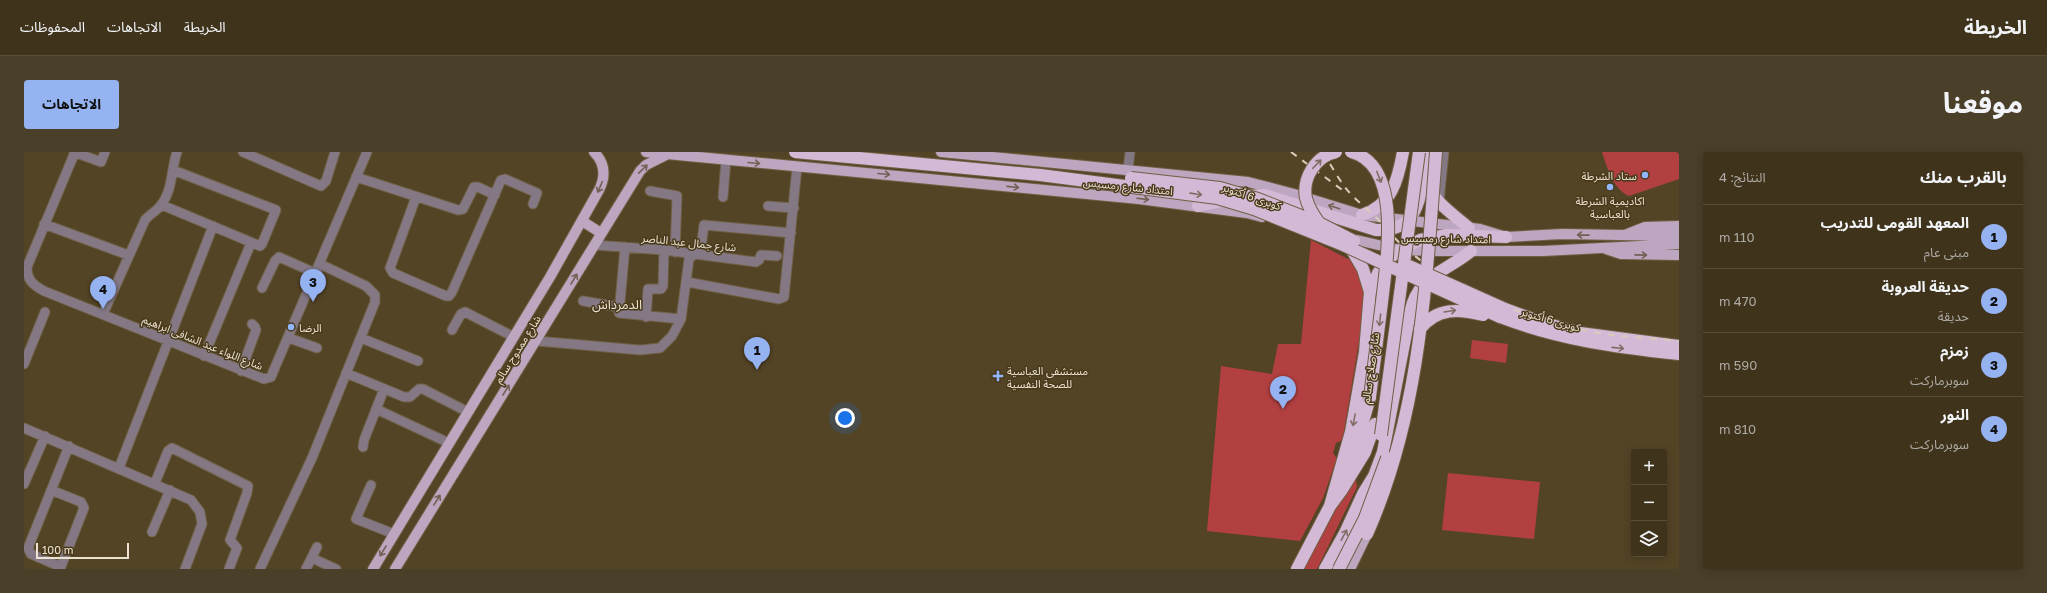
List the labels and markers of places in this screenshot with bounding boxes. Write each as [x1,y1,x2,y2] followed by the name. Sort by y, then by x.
[1581,169,1637,183] place label: ستاد الشرطة
[1640,170,1650,180] marker: ستاد الشرطة
[1605,182,1615,192] marker: اكاديمية الشرطة بالعباسية
[1575,194,1645,221] place label: اكاديمية الشرطة بالعباسية
[300,269,326,302] pin: 3
[90,276,116,309] pin: 4
[299,321,322,335] place label: الرضا
[286,322,296,332] marker: الرضا
[744,337,770,370] pin: 1
[1007,364,1088,391] place label: مستشفى العباسية للصحة النفسية
[992,370,1004,382] marker: مستشفى العباسية للصحة النفسية
[1270,376,1296,409] pin: 2

